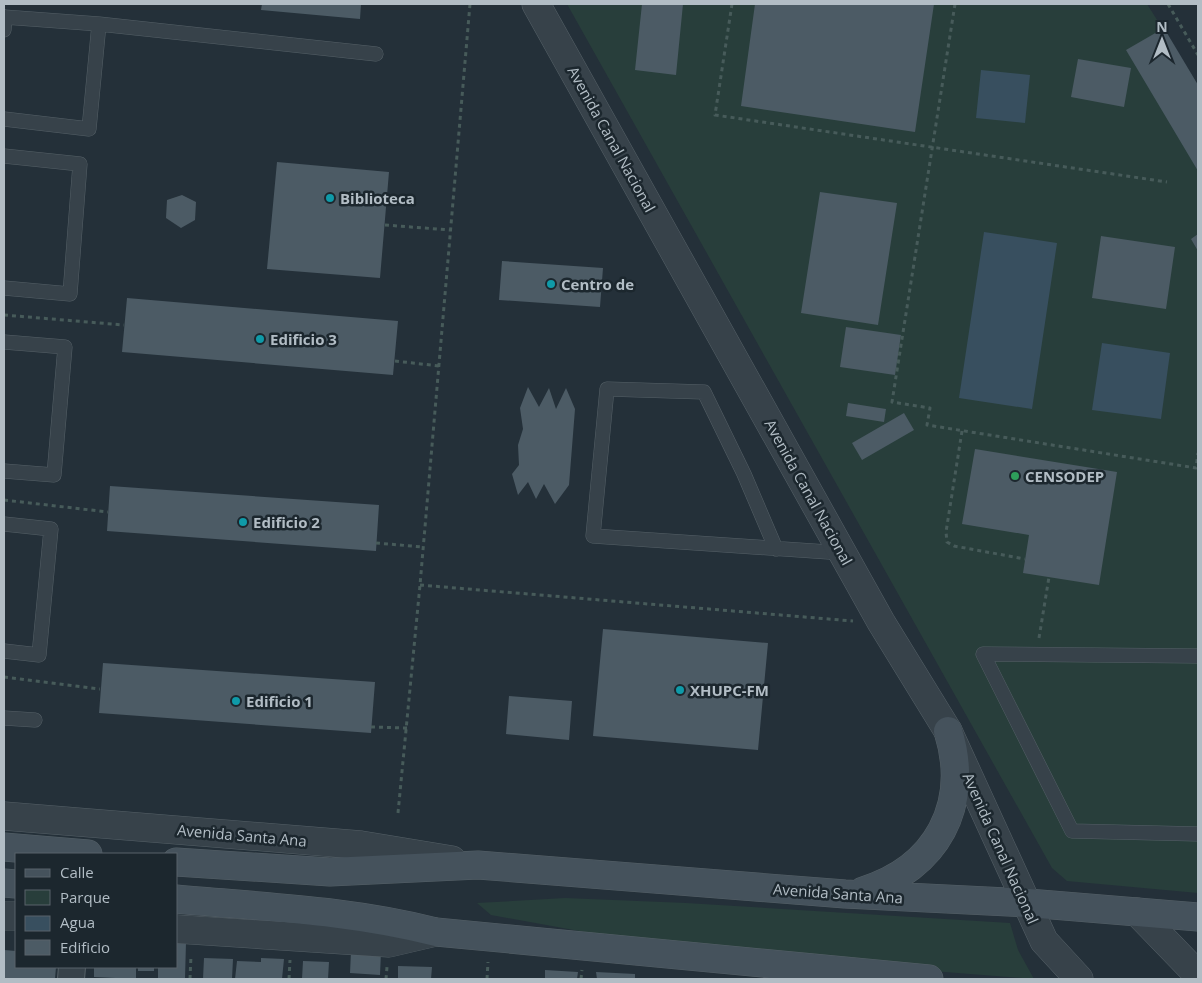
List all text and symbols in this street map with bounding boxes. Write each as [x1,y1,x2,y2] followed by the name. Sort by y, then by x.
[1137,15,1187,65] north arrow
[1156,17,1168,36] text: N
[564,63,660,215] street label: Avenida Canal Nacional
[340,188,415,208] place label: Biblioteca
[324,192,336,204] marker: Biblioteca
[561,274,634,294] place label: Centro de
[545,278,557,290] marker: Centro de
[270,329,337,349] place label: Edificio 3
[254,333,266,345] marker: Edificio 3
[761,416,857,568] street label: Avenida Canal Nacional
[1025,466,1104,486] place label: CENSODEP
[1009,470,1021,482] marker: CENSODEP
[253,512,320,532] place label: Edificio 2
[237,516,249,528] marker: Edificio 2
[690,680,769,700] place label: XHUPC-FM
[674,684,686,696] marker: XHUPC-FM
[246,691,313,711] place label: Edificio 1
[230,695,242,707] marker: Edificio 1
[959,769,1043,927] street label: Avenida Canal Nacional
[176,819,308,851] street label: Avenida Santa Ana
[15,853,178,968] legend
[60,862,94,882] text: Calle
[772,878,904,908] street label: Avenida Santa Ana
[60,887,110,907] text: Parque
[60,912,95,932] text: Agua
[60,937,110,957] text: Edificio

